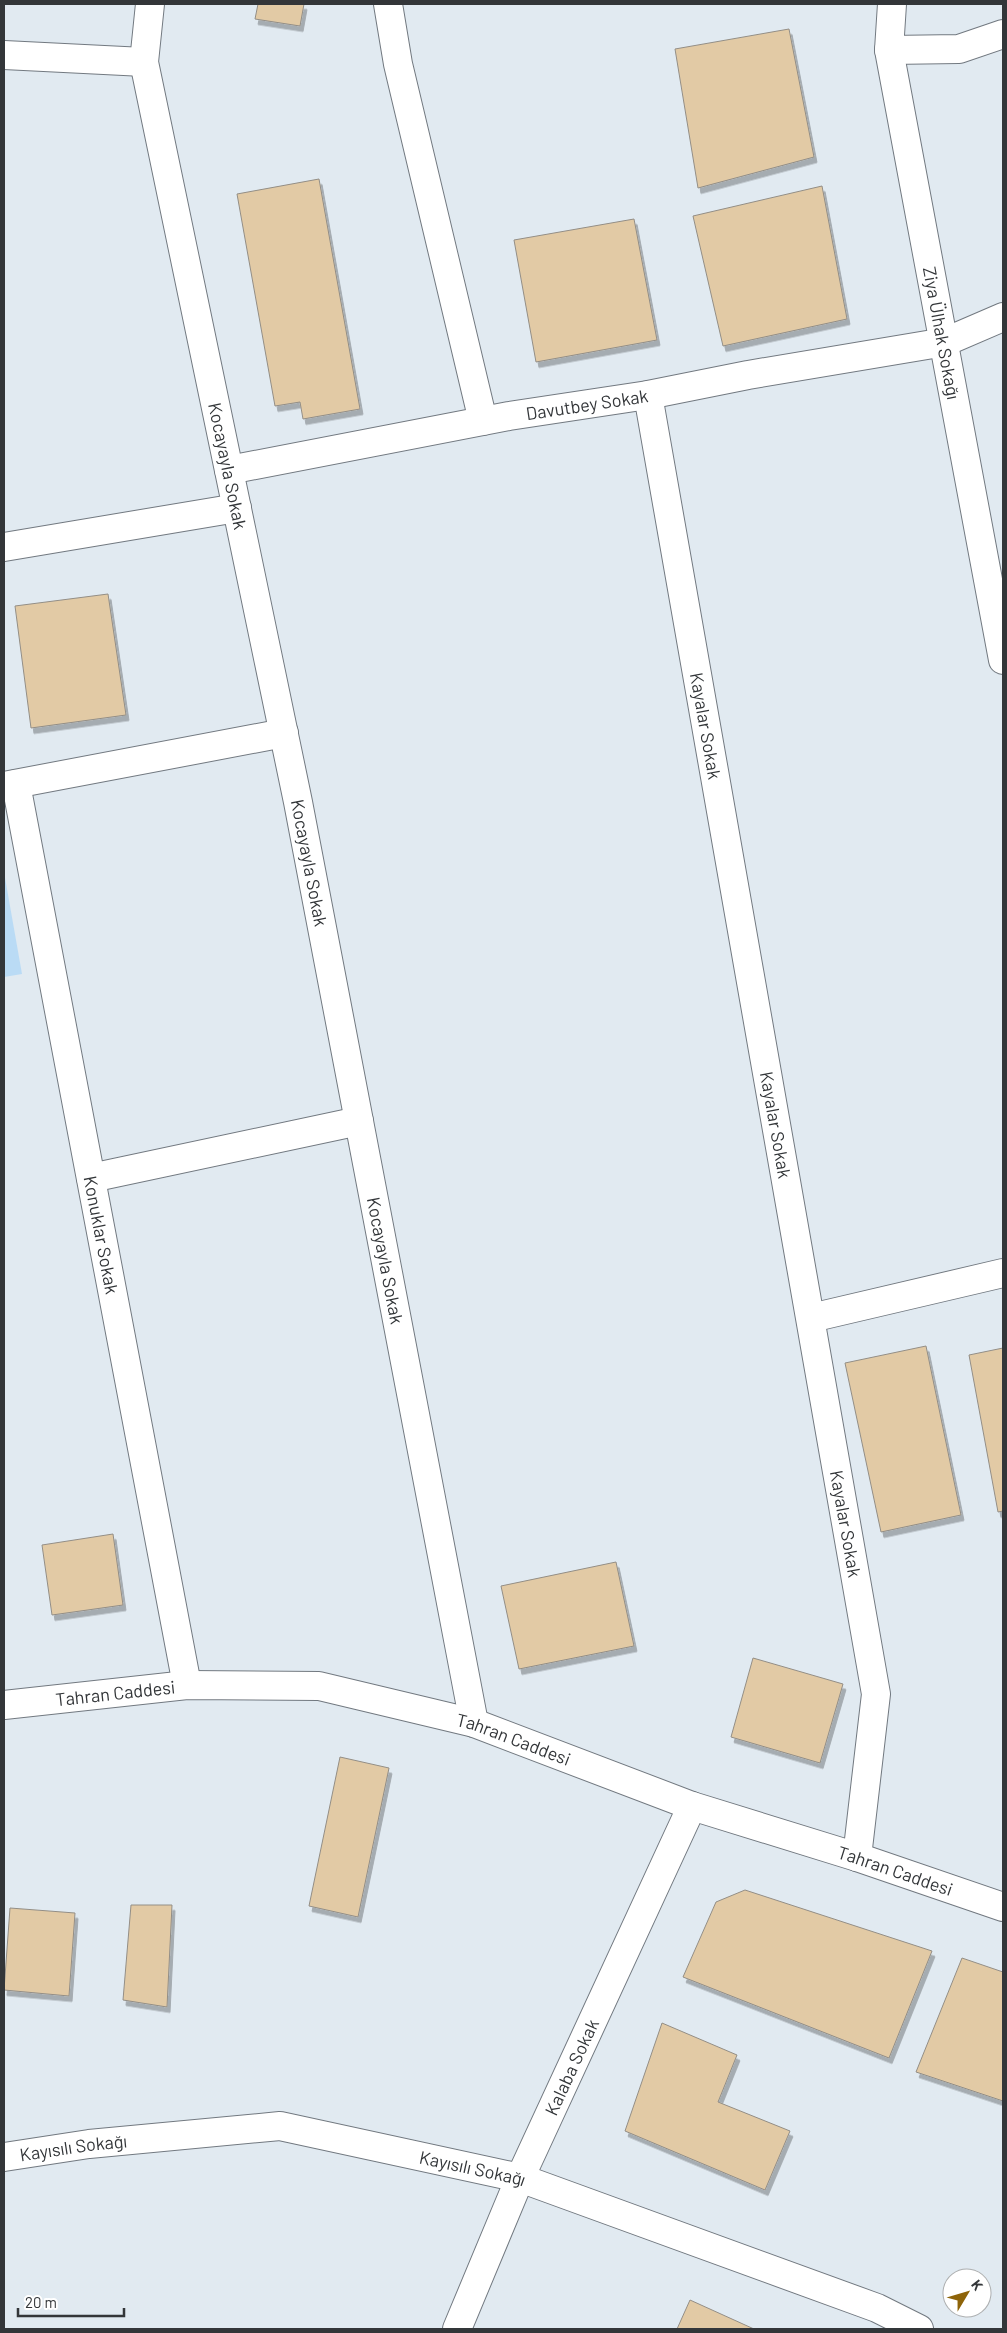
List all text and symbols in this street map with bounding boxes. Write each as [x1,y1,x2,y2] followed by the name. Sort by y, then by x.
[919,265,965,401] street label: Ziya Ülhak Sokağı
[524,384,650,424] street label: Davutbey Sokak
[204,401,252,531] street label: Kocayayla Sokak
[686,671,726,781] street label: Kayalar Sokak
[287,797,333,928] street label: Kocayayla Sokak
[756,1070,796,1180] street label: Kayalar Sokak
[80,1174,124,1296] street label: Konuklar Sokak
[363,1195,409,1326] street label: Kocayayla Sokak
[826,1468,866,1579] street label: Kayalar Sokak
[54,1675,176,1710] street label: Tahran Caddesi
[454,1708,574,1770] street label: Tahran Caddesi
[835,1841,956,1900] street label: Tahran Caddesi
[540,2015,603,2119] street label: Kalaba Sokak
[18,2129,128,2165] street label: Kayısılı Sokağı
[418,2146,529,2190] street label: Kayısılı Sokağı
[942,2268,992,2318] north arrow
[968,2276,987,2294] text: K
[18,2286,124,2318] scale bar
[25,2293,57,2311] text: 20 m

